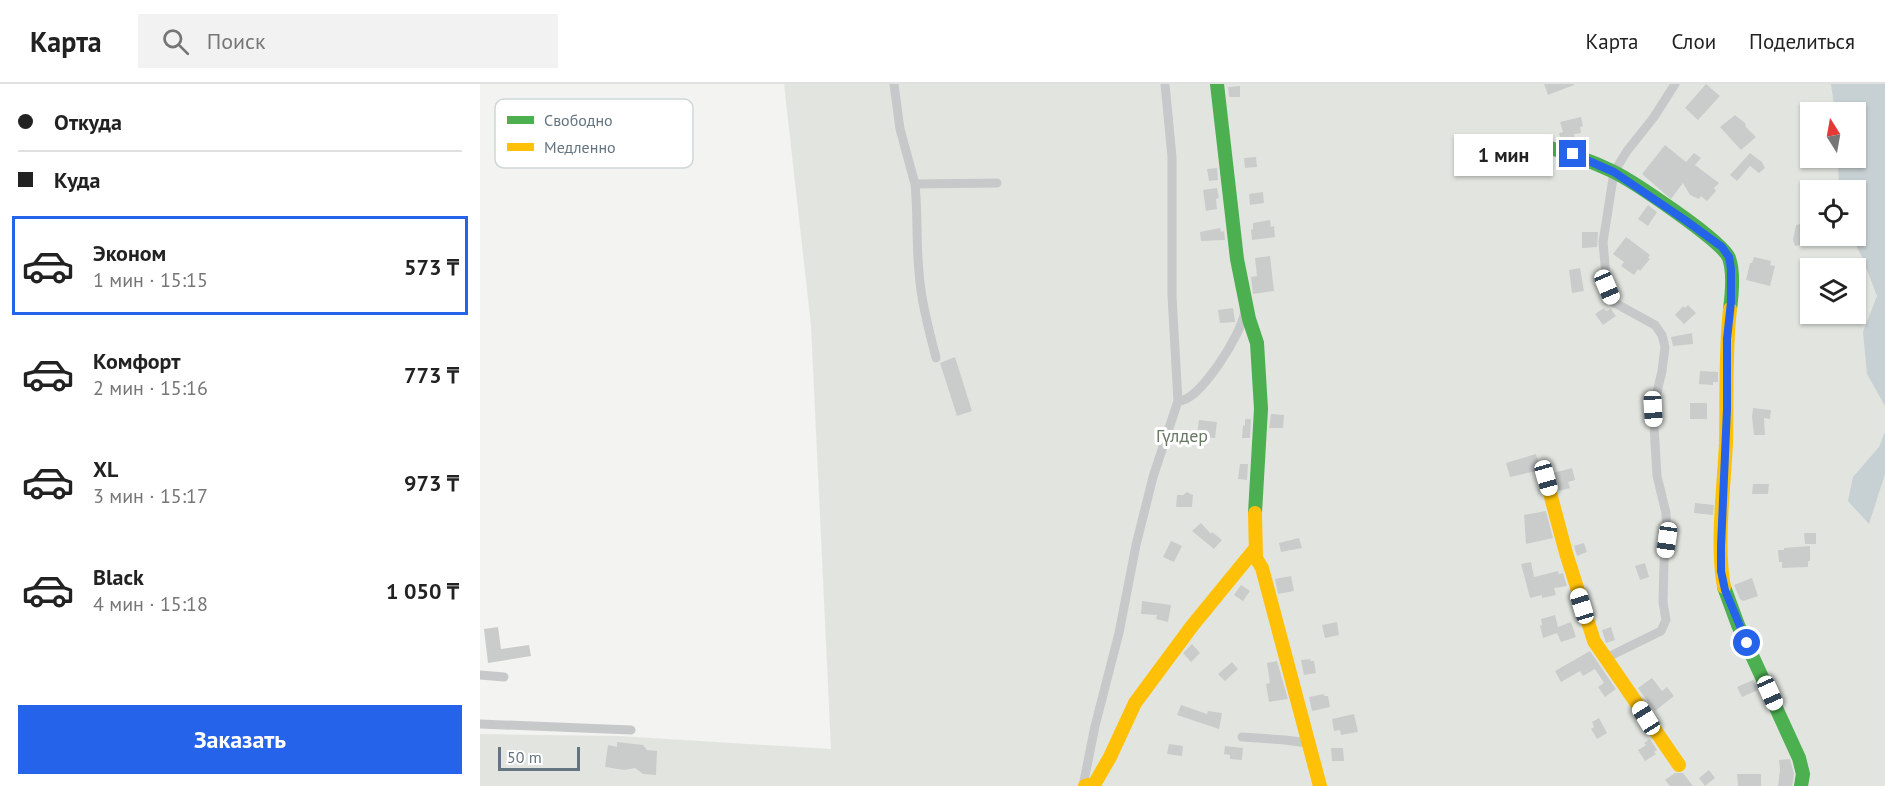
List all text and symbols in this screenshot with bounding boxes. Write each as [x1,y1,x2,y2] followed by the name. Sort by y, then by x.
[138,14,558,68] search box
[30,23,102,60] text: Карта
[159,25,192,58] icon: search
[207,27,266,55] text: Поиск
[1585,28,1638,55] text: Карта
[1671,28,1716,55] text: Слои
[1749,28,1855,55] text: Поделиться
[495,99,693,168] legend
[1800,102,1866,168] north arrow
[1800,102,1866,324] map controls
[54,108,122,136] text: Откуда
[544,110,613,130] text: Свободно
[1453,133,1552,175] callout: 1 мин
[544,137,616,157] text: Медленно
[1559,140,1586,167] route end
[1478,142,1529,168] text: 1 мин
[54,166,101,194] text: Куда
[1800,180,1866,246] button: locate
[21,239,75,293] icon: car
[93,239,166,267] text: Эконом
[404,253,459,281] text: 573 ₸
[1800,258,1866,324] button: layers
[93,267,208,293] text: 1 мин · 15:15
[1592,267,1622,307] car
[21,347,75,401] icon: car
[93,347,181,375] text: Комфорт
[404,361,459,389] text: 773 ₸
[93,375,208,401] text: 2 мин · 15:16
[1643,391,1663,427] car
[1156,424,1208,447] park label: Гүлдер
[21,455,75,509] icon: car
[93,455,118,483] text: XL
[1532,458,1560,498] car
[404,469,459,497] text: 973 ₸
[93,483,208,509] text: 3 мин · 15:17
[1656,521,1678,559] car
[21,563,75,617] icon: car
[93,563,144,591] text: Black
[386,577,459,605] text: 1 050 ₸
[1568,586,1596,626] car
[93,591,208,617] text: 4 мин · 15:18
[1733,629,1760,656] route start
[1754,673,1786,713] car
[1629,698,1663,738] car
[18,705,462,774] button: Заказать
[498,744,580,772] scale bar
[507,747,542,767] text: 50 m

